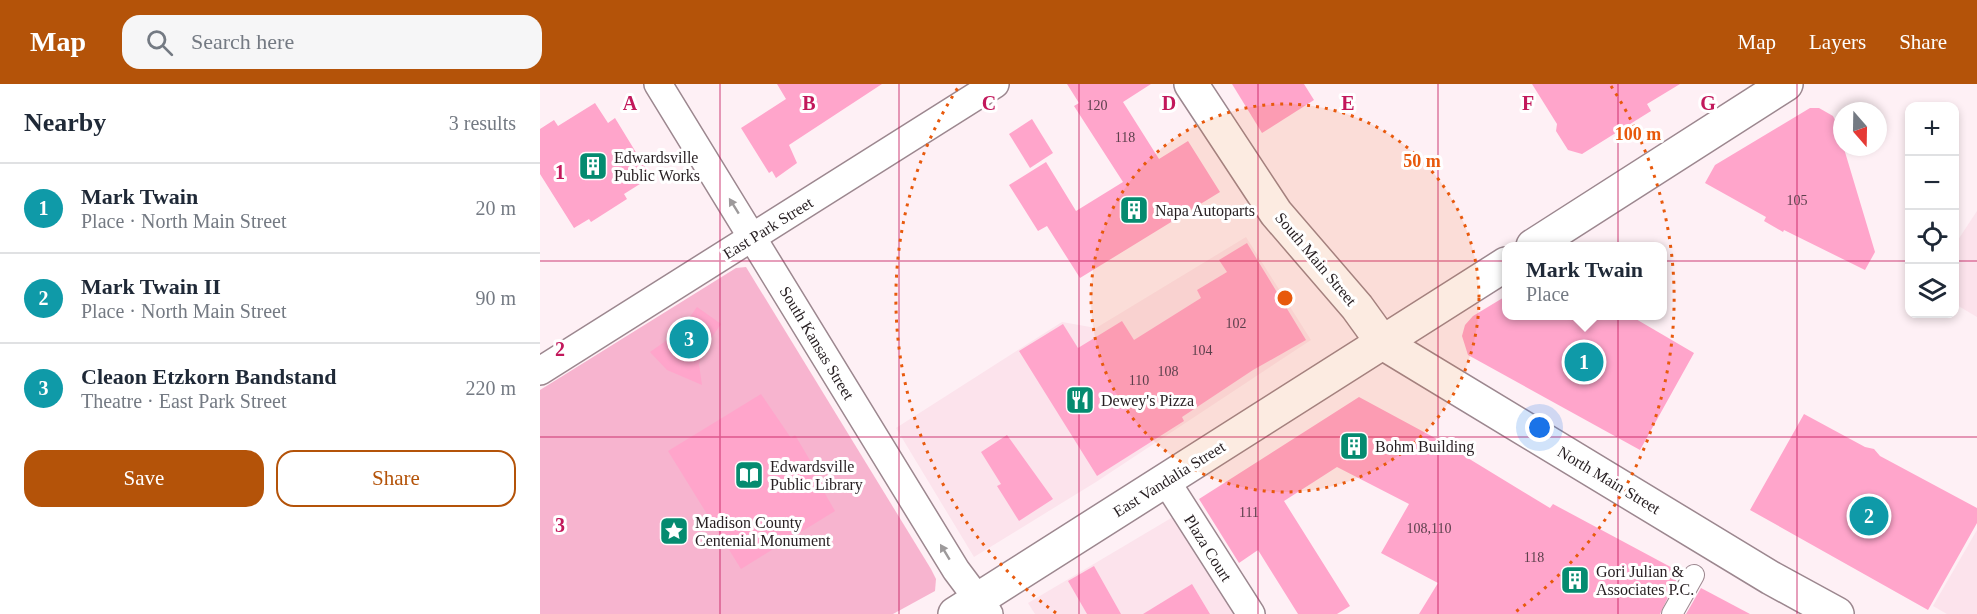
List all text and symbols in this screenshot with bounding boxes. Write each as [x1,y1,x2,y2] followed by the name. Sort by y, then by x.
[122,15,542,69] search box
[30,26,86,57] text: Map
[143,26,176,59] icon: search
[191,29,294,54] text: Search here
[1738,30,1776,54] text: Map
[1809,30,1866,54] text: Layers
[1899,30,1947,54] text: Share
[623,92,638,114] text: A
[802,92,816,114] text: B
[982,92,996,114] text: C
[1162,92,1176,114] text: D
[1341,92,1355,114] text: E
[1522,92,1534,114] text: F
[1700,92,1716,114] text: G
[1087,98,1108,113] house number: 120
[1833,102,1887,156] north arrow
[1905,102,1959,318] map controls
[1905,102,1959,156] button: +
[24,108,106,137] text: Nearby
[449,112,516,134] text: 3 results
[1615,124,1661,144] text: 100 m
[1115,130,1135,145] house number: 118
[614,149,700,184] place label: Edwardsville Public Works
[577,150,609,182] building icon: Edwardsville Public Works
[1403,151,1441,171] text: 50 m
[1905,156,1959,210] button: −
[555,161,565,183] text: 1
[81,184,198,209] text: Mark Twain
[720,193,816,262] street label: East Park Street
[1787,193,1808,208] house number: 105
[1118,194,1150,226] building icon: Napa Autoparts
[39,197,49,219] text: 1
[475,197,516,219] text: 20 m
[729,198,740,214] one-way arrow
[1155,202,1255,220] place label: Napa Autoparts
[1272,209,1360,309] street label: South Main Street
[81,210,287,232] text: Place · North Main Street
[1905,210,1959,264] button: locate
[1502,242,1667,320] popup
[1526,257,1643,282] text: Mark Twain
[1905,264,1959,318] button: layers
[81,274,221,299] text: Mark Twain II
[777,283,858,403] street label: South Kansas Street
[1526,283,1569,305] text: Place
[39,287,49,309] text: 2
[475,287,516,309] text: 90 m
[1275,288,1295,308] centre of rings
[81,300,287,322] text: Place · North Main Street
[670,316,708,362] pin: 3
[1226,316,1247,331] house number: 102
[555,338,565,360] text: 2
[1564,340,1604,384] pin: 1
[1192,343,1213,358] house number: 104
[81,364,337,389] text: Cleaon Etzkorn Bandstand
[1158,364,1179,379] house number: 108
[1129,373,1149,388] house number: 110
[39,377,49,399] text: 3
[465,377,516,399] text: 220 m
[1064,384,1096,416] restaurant icon: Dewey's Pizza
[81,390,286,412] text: Theatre · East Park Street
[1101,392,1194,410] place label: Dewey's Pizza
[1525,413,1554,442] your location
[1338,430,1370,462] building icon: Bohm Building
[1110,437,1228,520] street label: East Vandalia Street
[1375,438,1474,456] place label: Bohm Building
[1555,443,1664,518] street label: North Main Street
[24,450,264,507] button: Save
[276,450,516,507] button: Share
[770,458,863,494] place label: Edwardsville Public Library
[733,459,765,491] library icon: Edwardsville Public Library
[1850,494,1888,538] pin: 2
[1239,505,1259,520] house number: 111
[1181,512,1235,585] street label: Plaza Court
[555,514,565,536] text: 3
[695,514,831,549] place label: Madison County Centenial Monument
[658,515,690,547] place icon: Madison County Centenial Monument
[1407,521,1451,536] house number: 108,110
[940,543,950,560] one-way arrow
[1524,550,1544,565] house number: 118
[1596,563,1694,598] place label: Gori Julian & Associates P.C.
[1559,564,1591,596] building icon: Gori Julian & Associates P.C.

